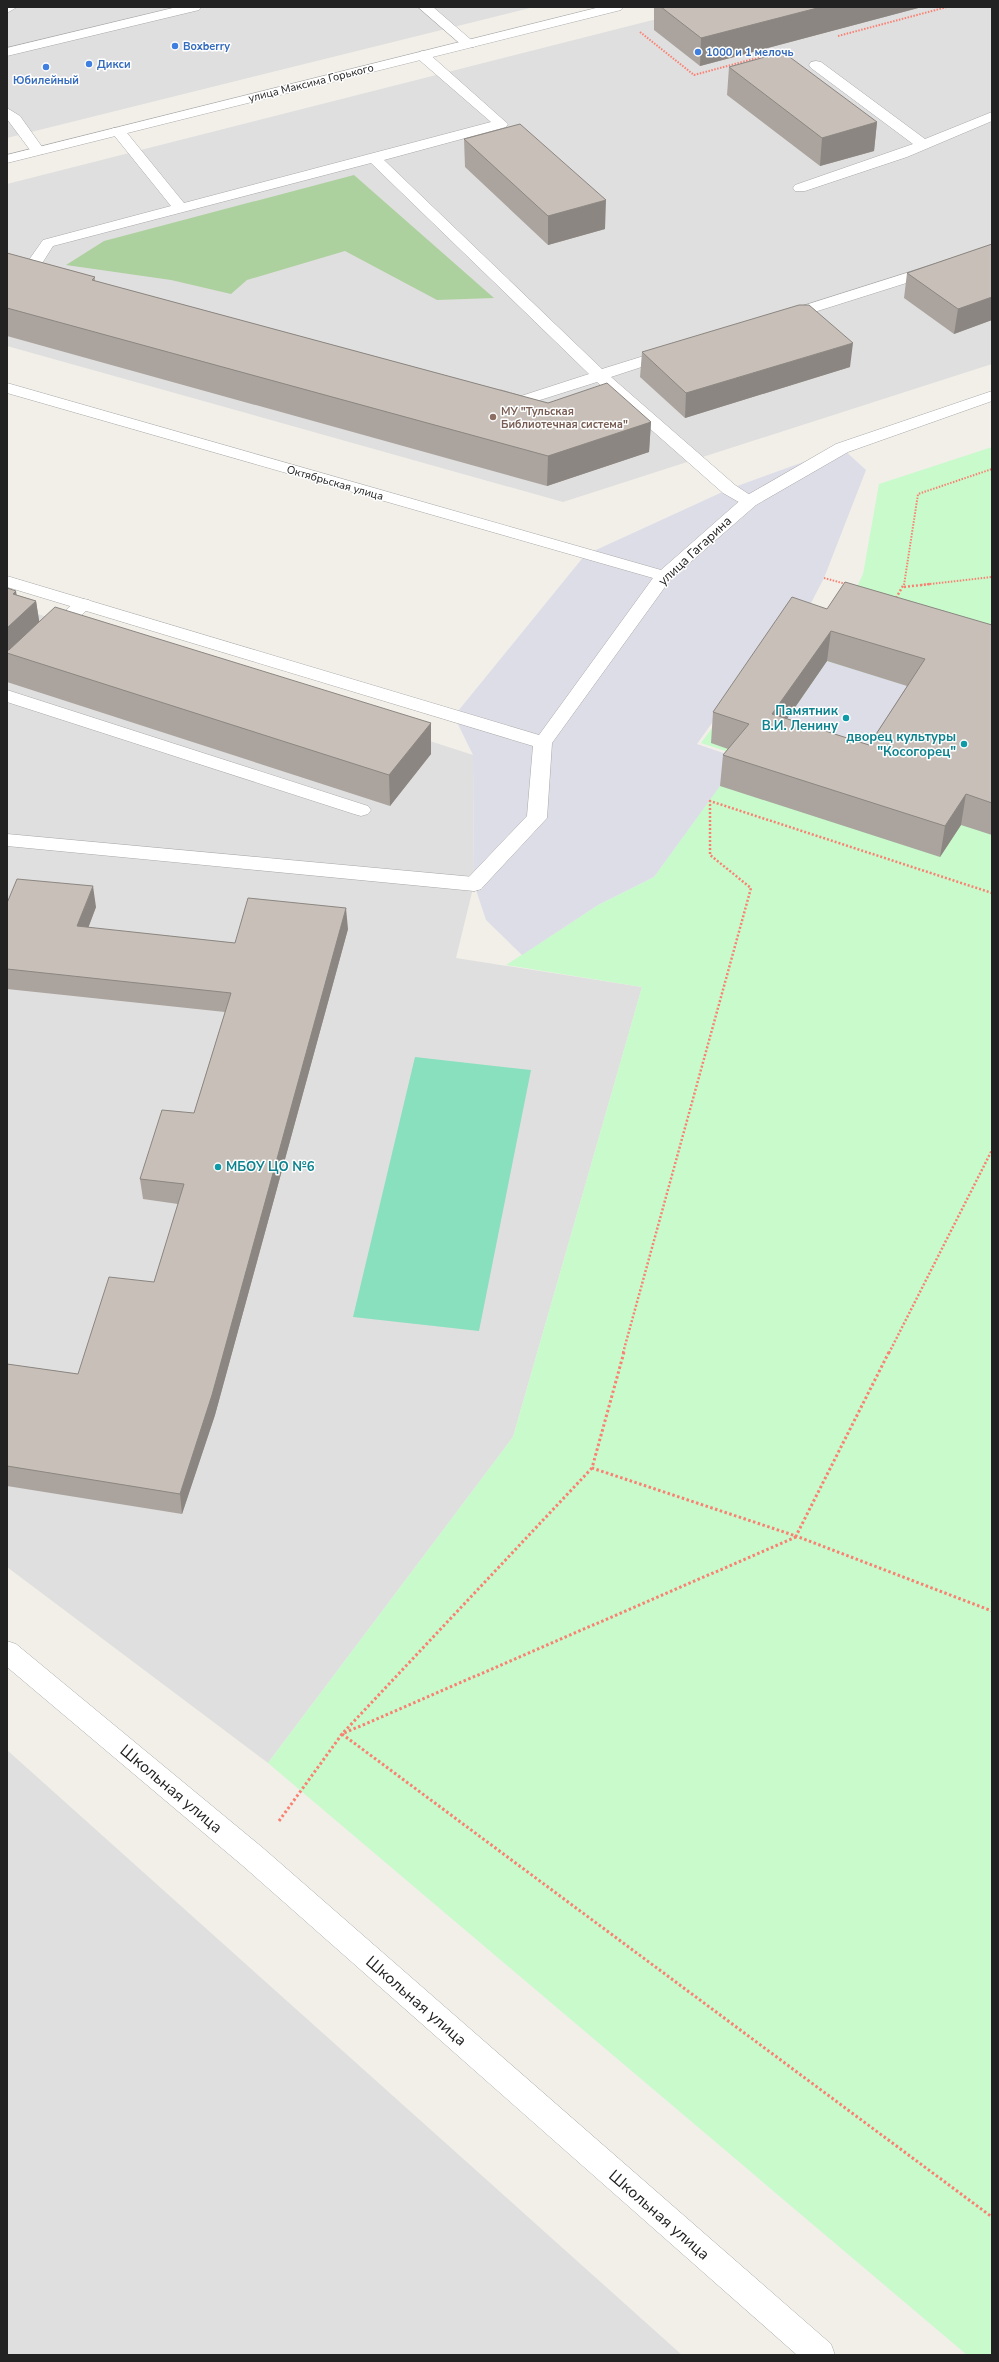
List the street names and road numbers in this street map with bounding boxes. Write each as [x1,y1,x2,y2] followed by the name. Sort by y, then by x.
[247,60,375,106] street label: улица Максима Горького
[285,462,385,504] street label: Октябрьская улица
[654,512,736,590] street label: улица Гагарина
[115,1740,227,1838] street label: Школьная улица
[361,1951,471,2051] street label: Школьная улица
[604,2165,714,2265] street label: Школьная улица

